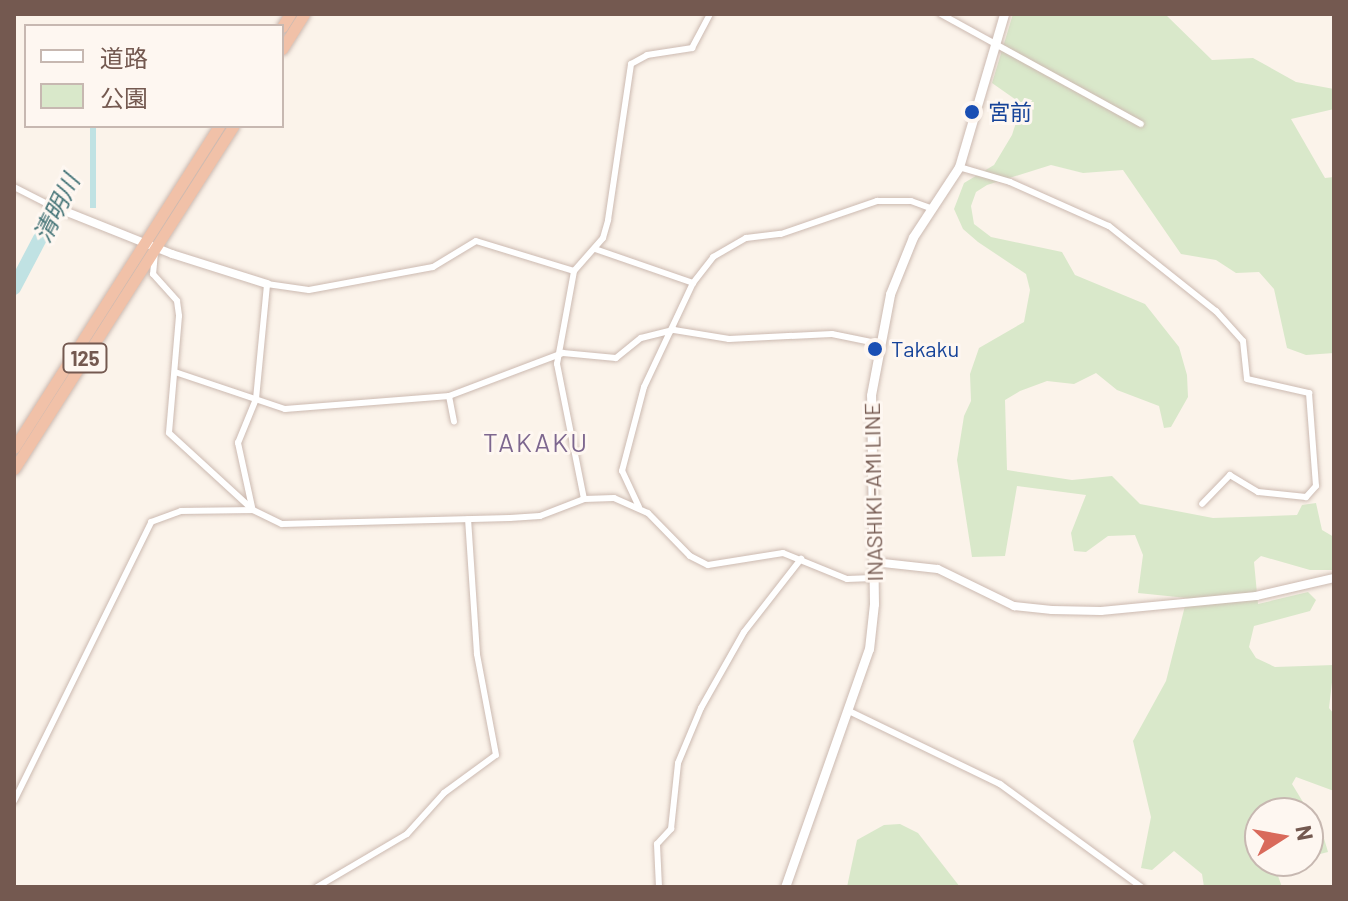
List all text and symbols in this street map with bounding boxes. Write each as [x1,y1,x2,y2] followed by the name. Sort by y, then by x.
[24,24,284,128] legend
[100,43,148,72] text: 道路
[100,83,148,112] text: 公園
[988,99,1032,125] place label: 宮前
[963,103,981,121] marker: 宮前
[27,169,85,247] water label: 清明川
[891,336,959,362] place label: Takaku
[866,340,884,358] marker: Takaku
[61,342,109,374] road number: 125
[858,402,888,582] street label: INASHIKI-AMI LINE
[483,426,589,458] district label: TAKAKU
[1244,797,1324,877] north arrow
[1291,823,1320,842] text: N

